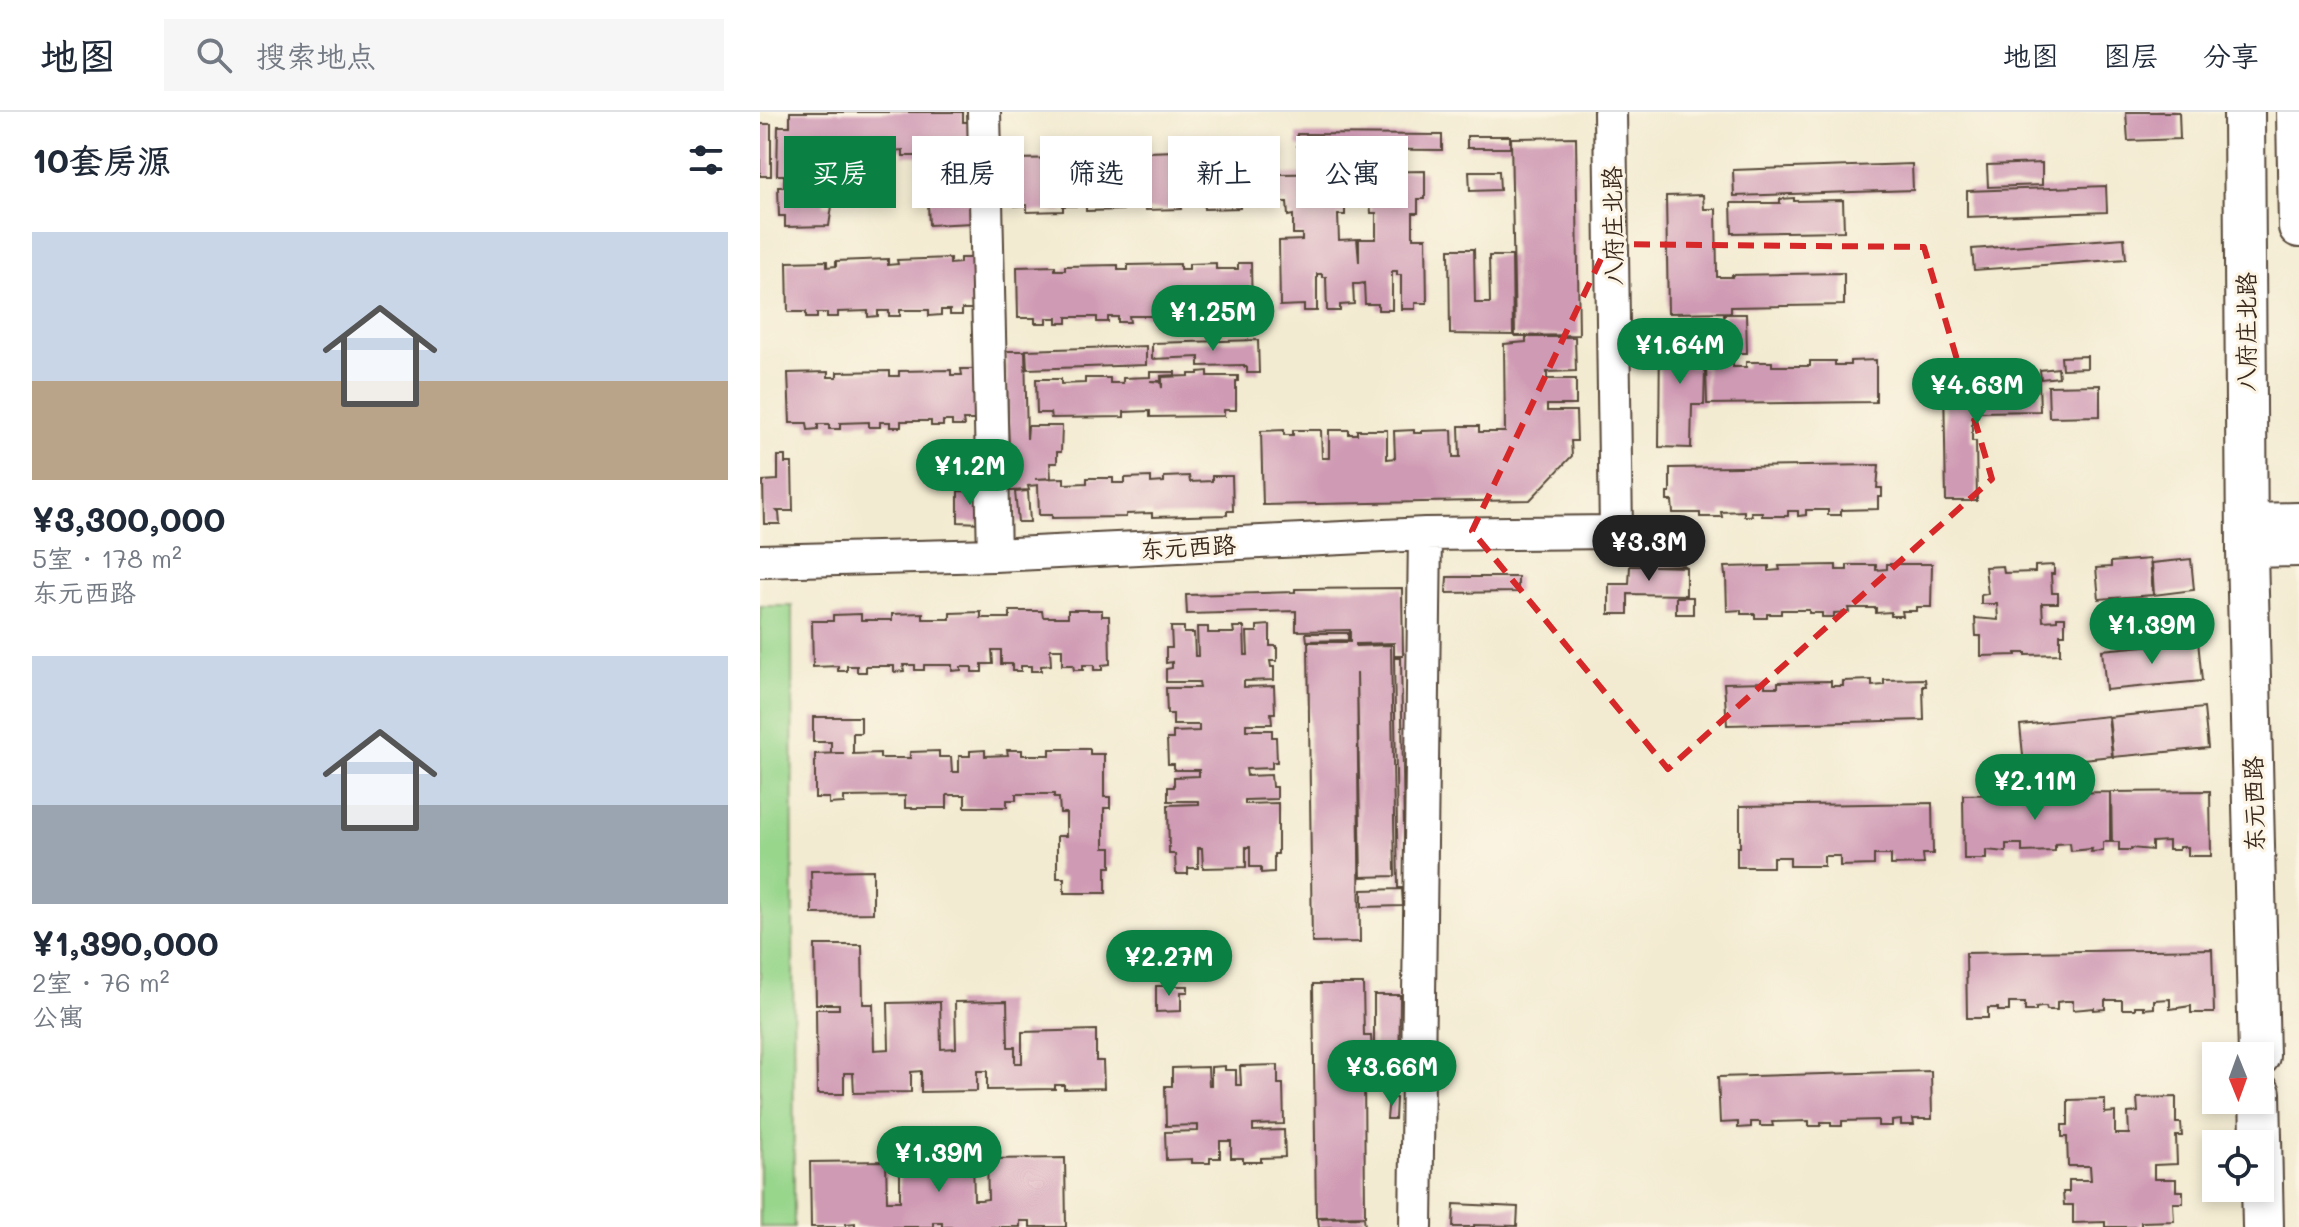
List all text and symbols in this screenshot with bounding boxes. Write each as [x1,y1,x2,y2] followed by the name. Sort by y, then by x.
[164,19,724,91] search box
[40,30,116,80] text: 地图
[192,33,236,77] icon: search
[256,35,376,75] text: 搜索地点
[2003,37,2059,73] text: 地图
[2103,37,2159,73] text: 图层
[2203,37,2259,73] text: 分享
[784,136,896,208] chip: 买房
[912,136,1024,208] chip: 租房
[1040,136,1152,208] chip: 筛选
[1168,136,1280,208] chip: 新上
[1296,136,1408,208] chip: 公寓
[32,137,171,182] text: 10套房源
[684,138,728,182] icon: filters
[1595,166,1629,286] street label: 八府庄北路
[2230,272,2261,392] street label: 八府庄北路
[308,284,452,428] icon: home
[1148,285,1278,353] pin: ¥1.25M
[1169,294,1257,328] text: ¥1.25M
[1615,318,1745,386] pin: ¥1.64M
[1635,327,1725,361] text: ¥1.64M
[1912,358,2042,426] pin: ¥4.63M
[1930,367,2024,401] text: ¥4.63M
[914,439,1026,507] pin: ¥1.2M
[934,448,1006,482] text: ¥1.2M
[32,496,225,541] text: ¥3,300,000
[1593,515,1705,583] pin: ¥3.3M
[1610,524,1688,558] text: ¥3.3M
[1139,528,1237,564] street label: 东元西路
[32,541,182,575] text: 5室 · 178 m²
[32,575,136,609] text: 东元西路
[2087,598,2217,666] pin: ¥1.39M
[2108,607,2196,641] text: ¥1.39M
[308,708,452,852] icon: home
[1970,754,2100,822] pin: ¥2.11M
[2237,756,2269,852] street label: 东元西路
[1993,763,2077,797] text: ¥2.11M
[32,920,219,965] text: ¥1,390,000
[1104,930,1234,998] pin: ¥2.27M
[1124,939,1214,973] text: ¥2.27M
[32,965,170,999] text: 2室 · 76 m²
[32,999,84,1033] text: 公寓
[1327,1040,1457,1108] pin: ¥3.66M
[2202,1042,2274,1114] north arrow
[2202,1042,2274,1202] map controls
[1345,1049,1439,1083] text: ¥3.66M
[874,1126,1004,1194] pin: ¥1.39M
[2202,1130,2274,1202] button: locate
[895,1135,983,1169] text: ¥1.39M

